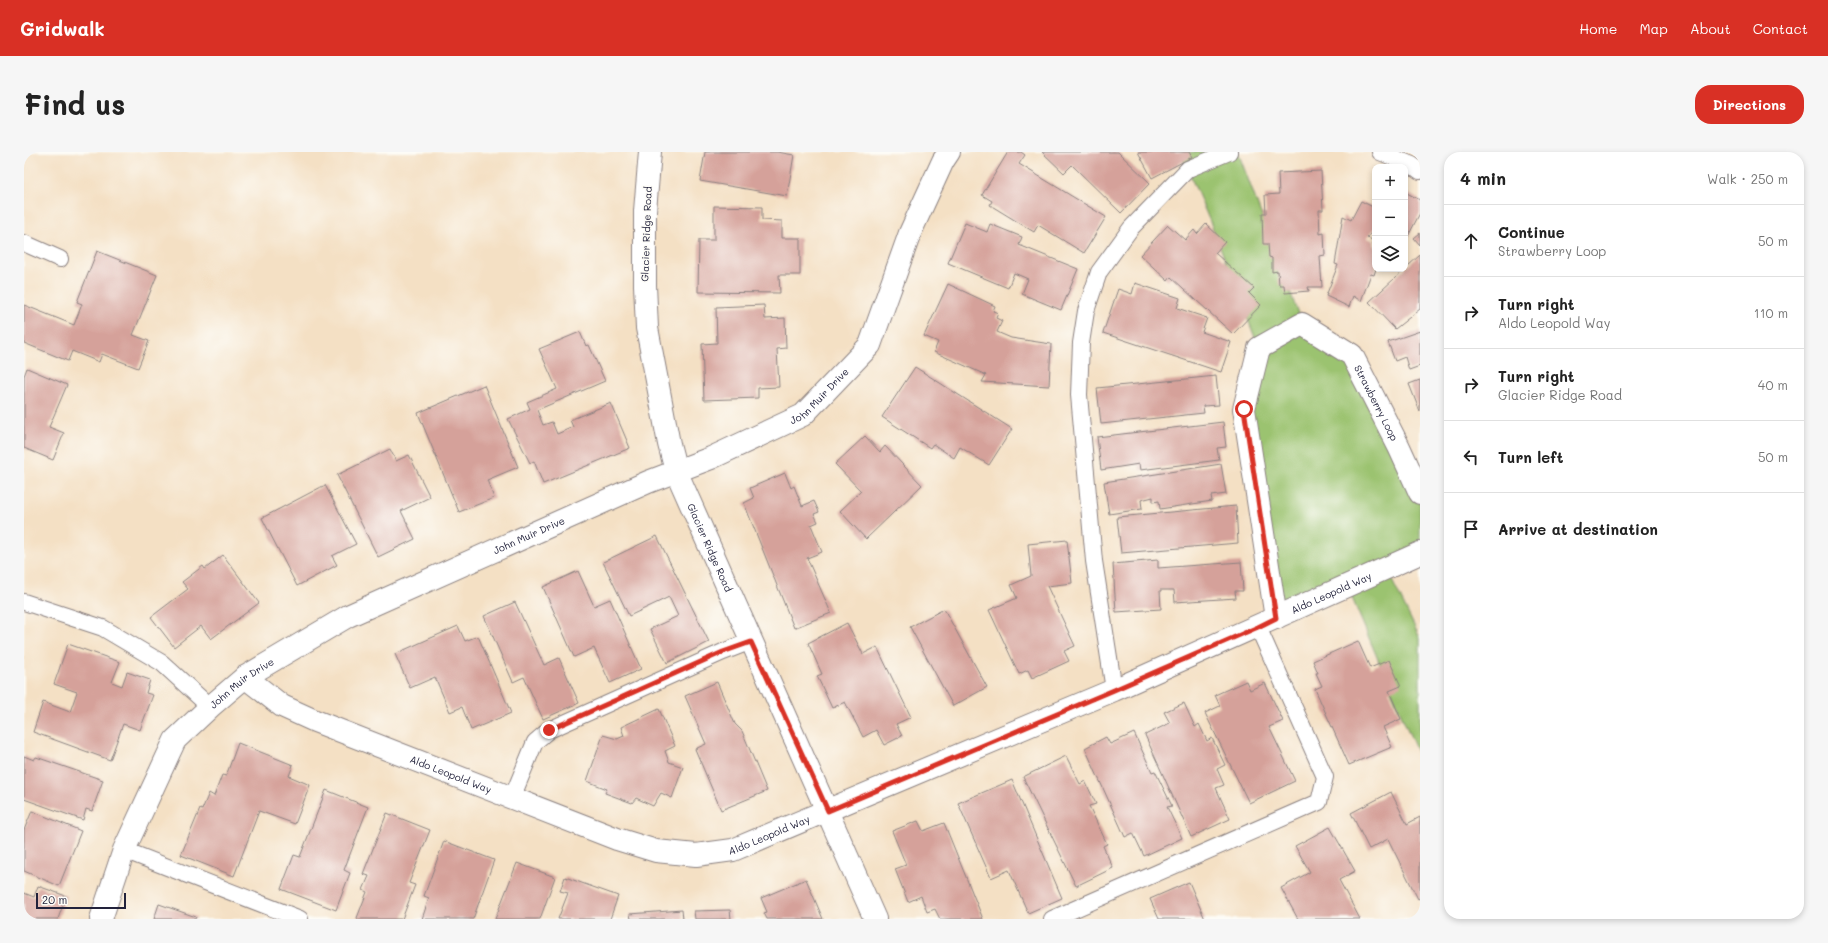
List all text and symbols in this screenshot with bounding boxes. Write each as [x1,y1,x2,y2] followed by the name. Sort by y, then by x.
[20,16,105,41] text: Gridwalk
[1579,19,1617,38] text: Home
[1639,19,1668,38] text: Map
[1690,19,1731,38] text: About
[1753,19,1808,38] text: Contact
[1695,85,1804,124] button: Directions
[24,86,125,122] text: Find us
[1372,164,1408,272] map controls
[1372,164,1408,200] button: +
[1460,167,1506,189] text: 4 min
[1707,170,1788,187] text: Walk · 250 m
[637,186,655,282] street label: Glacier Ridge Road
[1372,200,1408,236] button: −
[1498,222,1565,242] text: Continue
[1460,230,1482,252] icon: ahead
[1758,232,1788,249] text: 50 m
[1372,236,1408,272] button: layers
[1498,242,1606,259] text: Strawberry Loop
[1498,294,1575,314] text: Turn right
[1460,302,1482,324] icon: right
[1754,304,1788,321] text: 110 m
[1498,314,1611,331] text: Aldo Leopold Way
[1351,362,1402,443] street label: Strawberry Loop
[787,365,852,427] street label: John Muir Drive
[1498,366,1575,386] text: Turn right
[1460,374,1482,396] icon: right
[1758,376,1788,393] text: 40 m
[1498,386,1622,403] text: Glacier Ridge Road
[1235,400,1253,418] route start
[1460,446,1482,468] icon: left
[1498,447,1563,467] text: Turn left
[1758,448,1788,465] text: 50 m
[684,501,736,594] street label: Glacier Ridge Road
[491,513,567,557] street label: John Muir Drive
[1460,518,1482,540] icon: arrive
[1498,519,1658,539] text: Arrive at destination
[1289,569,1374,617] street label: Aldo Leopold Way
[206,654,276,711] street label: John Muir Drive
[540,721,558,739] route end
[408,752,494,796] street label: Aldo Leopold Way
[728,812,812,858] street label: Aldo Leopold Way
[36,891,126,910] scale bar
[42,892,67,907] text: 20 m

